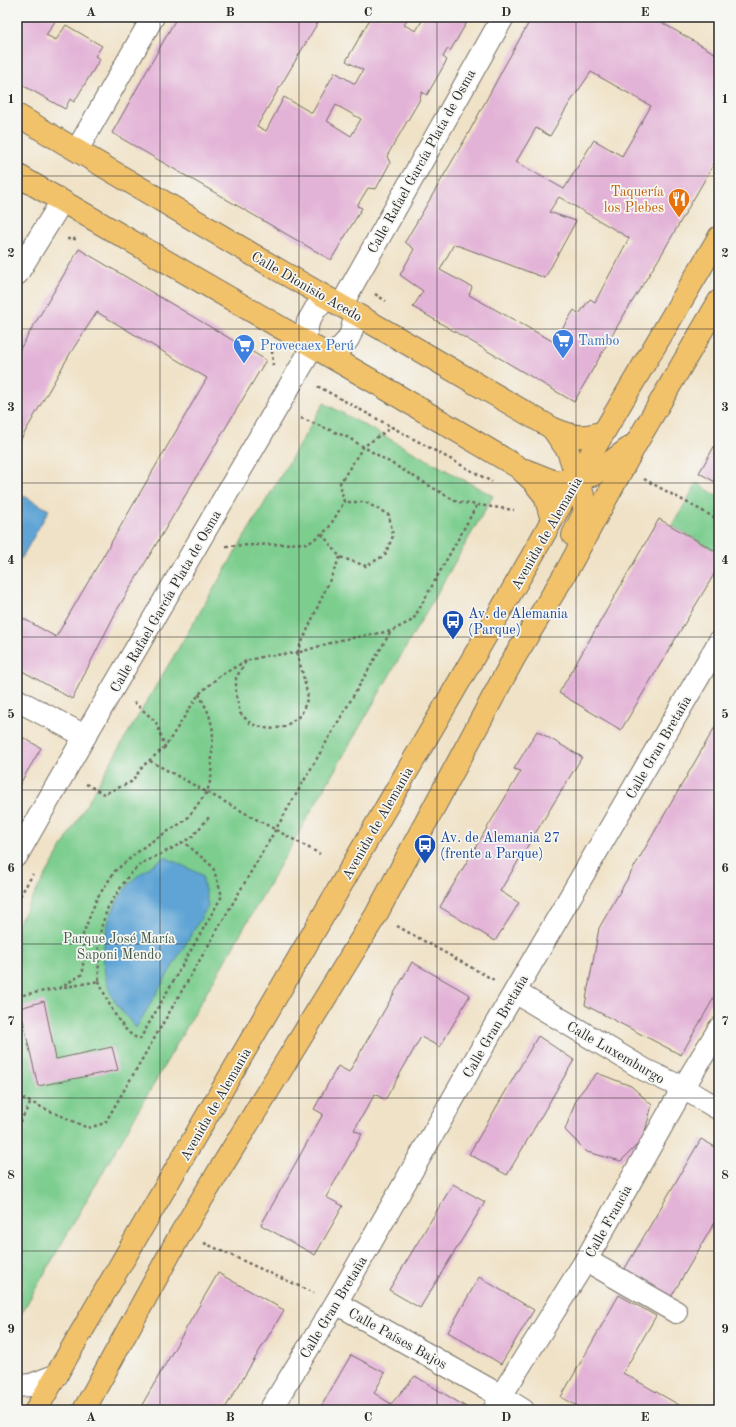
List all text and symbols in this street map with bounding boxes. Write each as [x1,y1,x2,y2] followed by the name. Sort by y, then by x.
[86,6,96,19] text: A
[225,6,235,19] text: B
[364,6,372,19] text: C
[501,6,511,19] text: D
[641,6,650,19] text: E
[365,67,478,256] street label: Calle Rafael García Plata de Osma
[7,93,15,106] text: 1
[721,93,729,106] text: 1
[604,185,664,215] place label: Taquería los Plebes
[666,186,692,219] restaurant icon: Taquería los Plebes
[7,247,15,260] text: 2
[721,247,729,260] text: 2
[249,249,364,324] street label: Calle Dionisio Acedo
[550,327,576,360] supermarket icon: Tambo
[231,332,257,365] supermarket icon: Provecaex Perú
[578,334,619,348] place label: Tambo
[260,339,354,353] place label: Provecaex Perú
[7,401,15,414] text: 3
[721,401,729,414] text: 3
[509,475,585,592] street label: Avenida de Alemania
[108,508,224,695] street label: Calle Rafael García Plata de Osma
[7,554,15,567] text: 4
[721,554,729,567] text: 4
[468,607,568,637] place label: Av. de Alemania (Parque)
[440,608,466,641] bus stop icon: Av. de Alemania (Parque)
[624,693,694,801] street label: Calle Gran Bretaña
[7,708,15,721] text: 5
[721,708,729,721] text: 5
[340,765,416,882] street label: Avenida de Alemania
[440,831,560,861] place label: Av. de Alemania 27 (frente a Parque)
[412,832,438,865] bus stop icon: Av. de Alemania 27 (frente a Parque)
[7,862,15,875] text: 6
[721,862,729,875] text: 6
[63,932,175,962] park label: Parque José María Saponi Mendo
[461,972,531,1080] street label: Calle Gran Bretaña
[7,1015,15,1028] text: 7
[721,1015,729,1028] text: 7
[564,1019,667,1087] street label: Calle Luxemburgo
[178,1046,254,1163] street label: Avenida de Alemania
[7,1169,15,1182] text: 8
[721,1169,729,1182] text: 8
[583,1183,635,1260] street label: Calle Francia
[298,1254,370,1361] street label: Calle Gran Bretaña
[346,1306,449,1372] street label: Calle Países Bajos
[7,1323,15,1336] text: 9
[721,1323,729,1336] text: 9
[86,1411,96,1424] text: A
[225,1411,235,1424] text: B
[364,1411,372,1424] text: C
[501,1411,511,1424] text: D
[641,1411,650,1424] text: E

